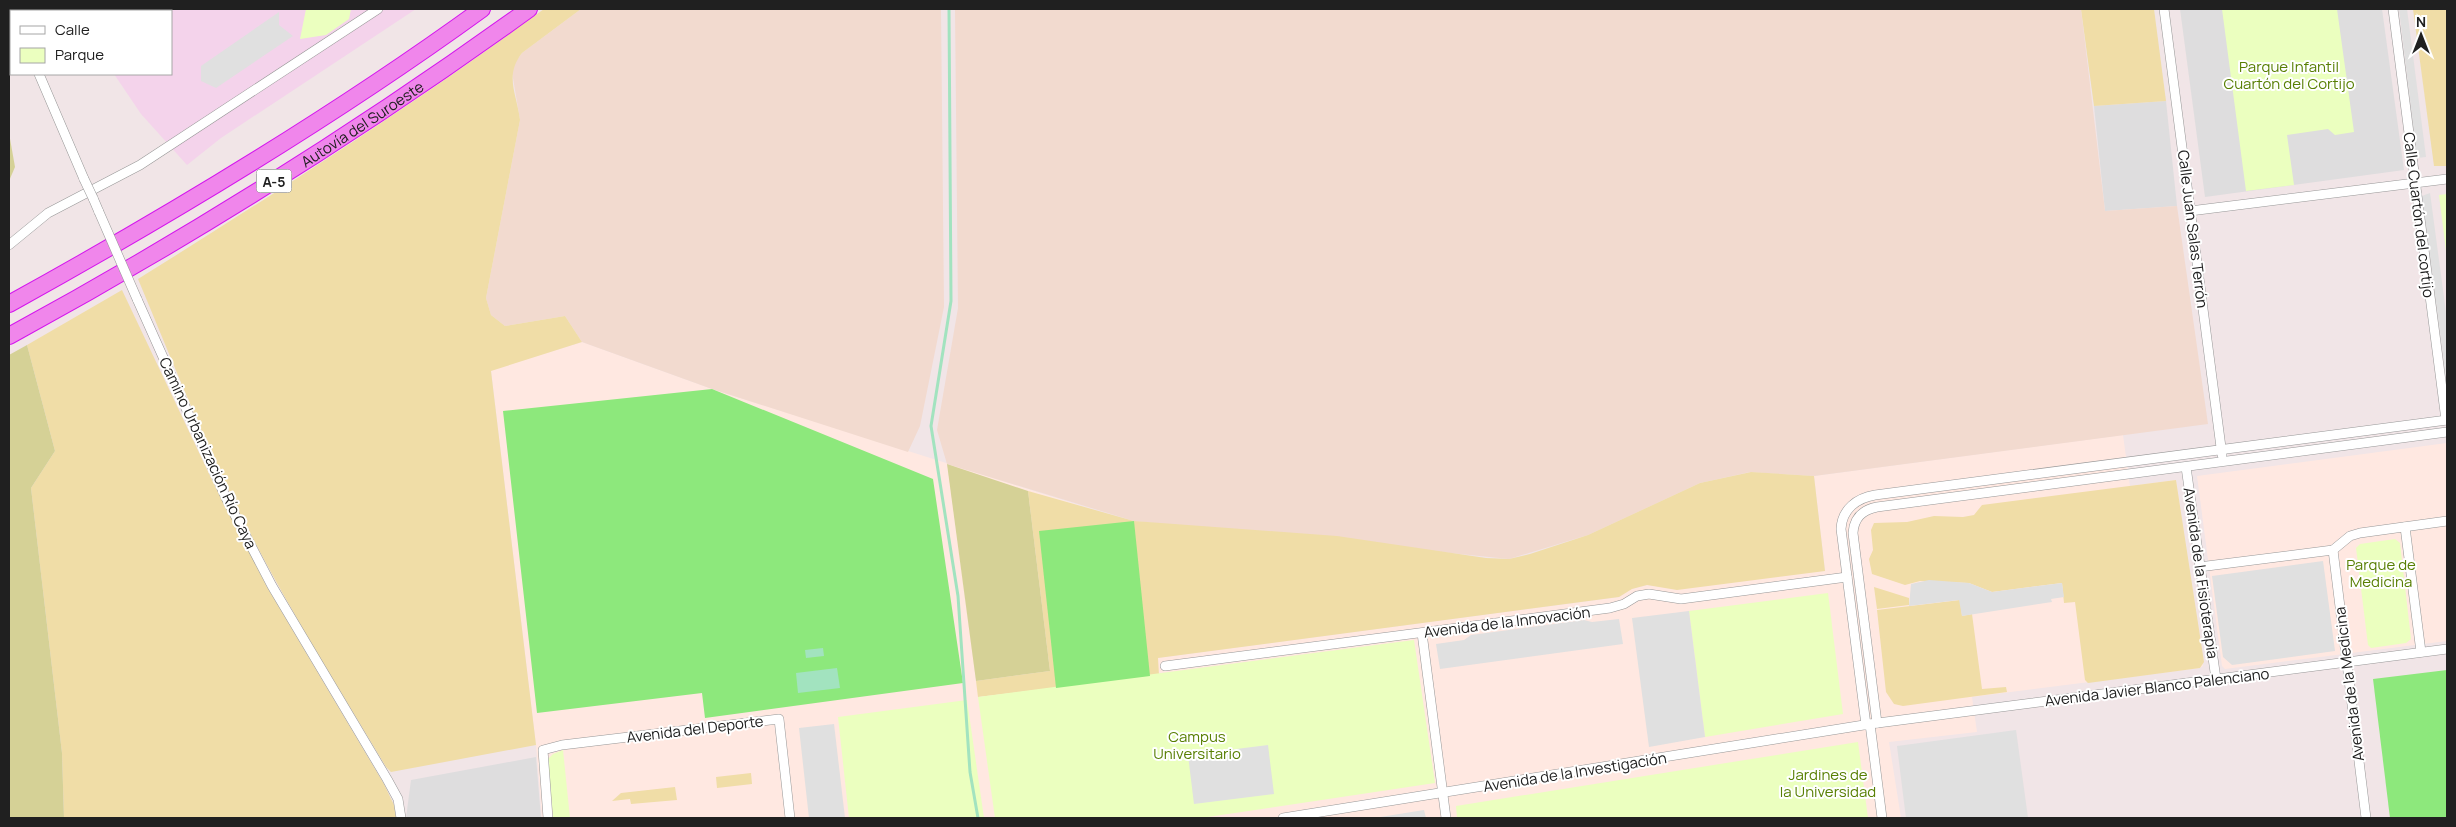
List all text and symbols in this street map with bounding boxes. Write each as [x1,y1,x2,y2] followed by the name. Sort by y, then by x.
[10,10,172,75] legend
[2396,10,2446,60] north arrow
[2416,12,2426,31] text: N
[55,19,90,40] text: Calle
[55,44,104,65] text: Parque
[2223,56,2355,94] park label: Parque Infantil Cuartón del Cortijo
[297,76,428,172] street label: Autovía del Suroeste
[2398,131,2440,299] street label: Calle Cuartón del cortijo
[2173,149,2213,309] street label: Calle Juan Salas Terrón
[256,170,292,192] road number: A-5
[154,354,262,552] street label: Camino Urbanización Río Caya
[2179,486,2223,660] street label: Avenida de la Fisioterapia
[2346,554,2416,592] park label: Parque de Medicina
[1423,601,1592,643] street label: Avenida de la Innovación
[2329,606,2369,762] street label: Avenida de la Medicina
[2044,663,2271,711] street label: Avenida Javier Blanco Palenciano
[625,710,765,748] street label: Avenida del Deporte
[1153,726,1241,764] park label: Campus Universitario
[1482,747,1668,797] street label: Avenida de la Investigación
[1780,764,1876,802] park label: Jardines de la Universidad

